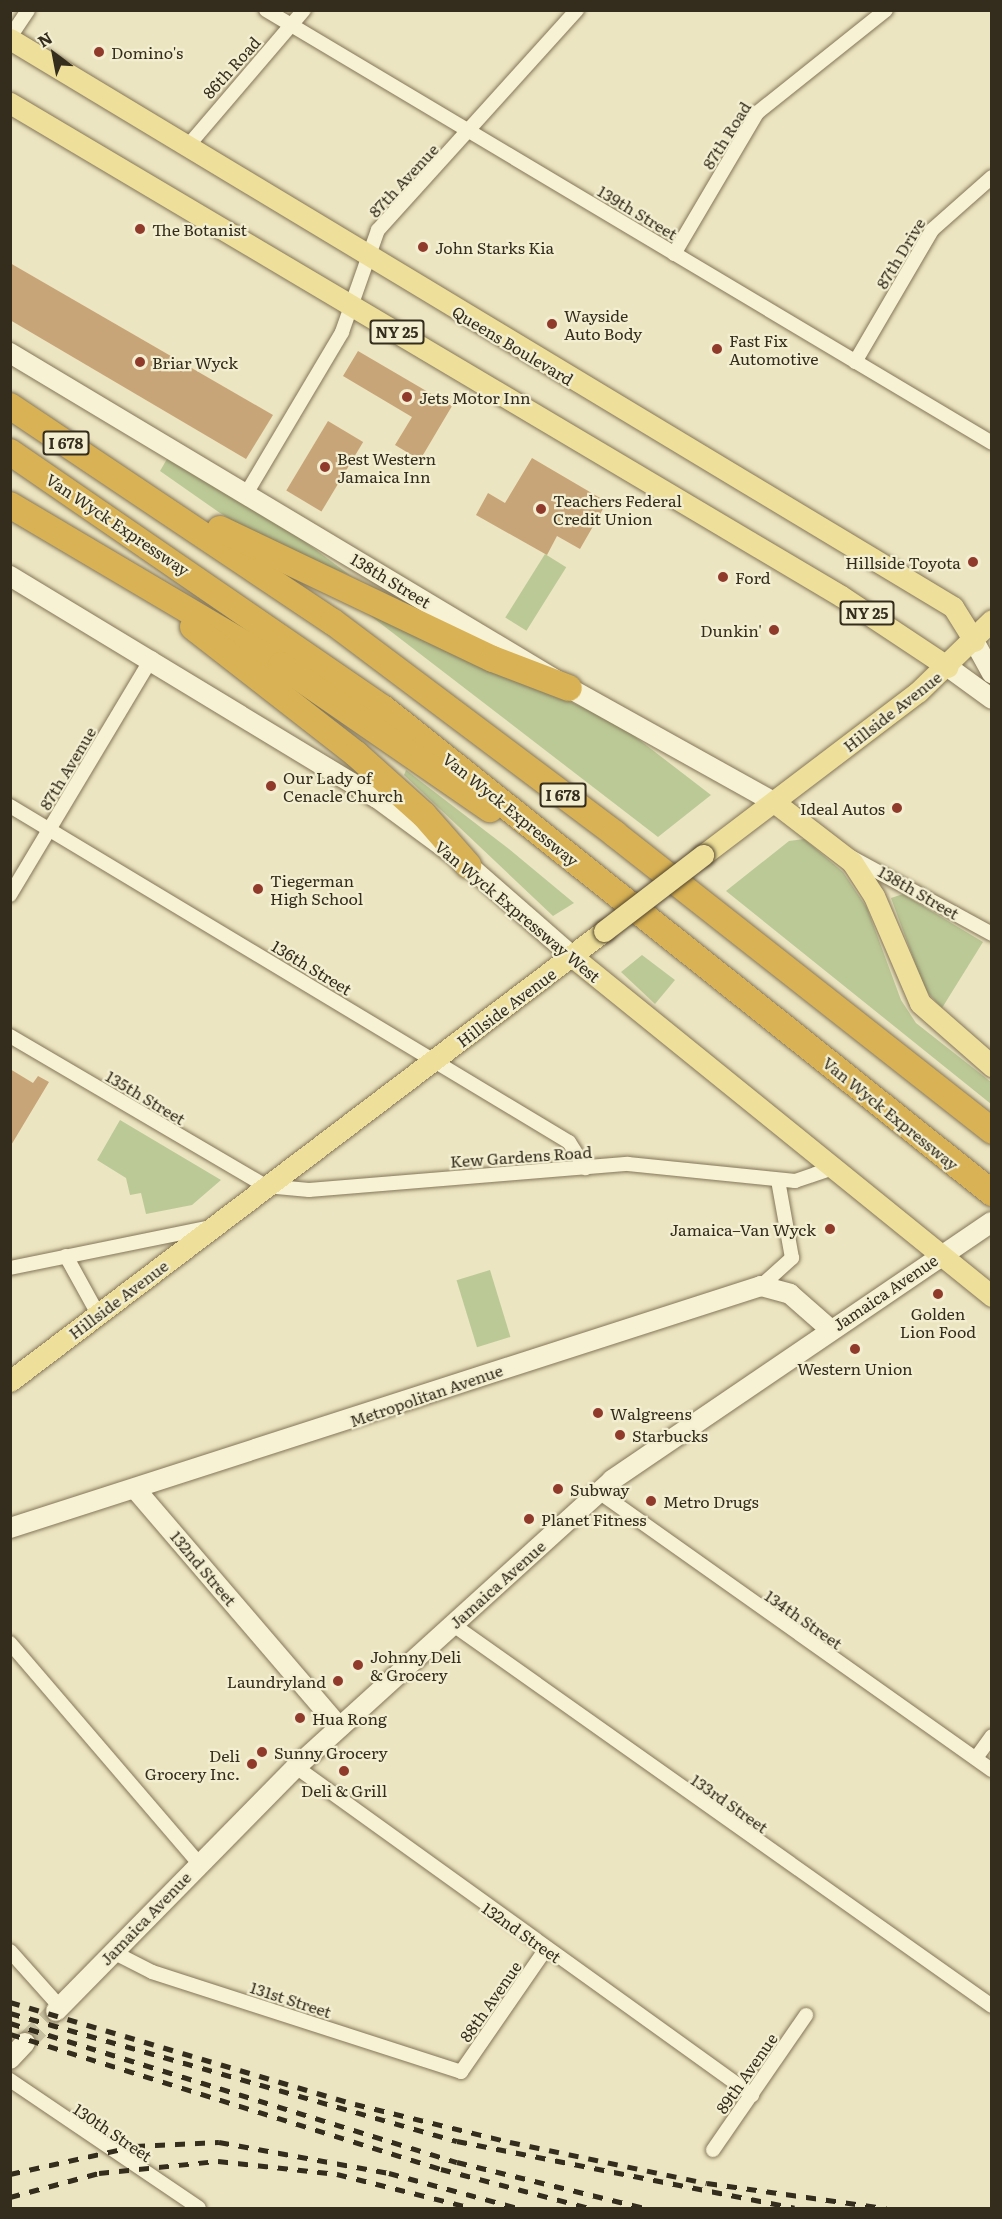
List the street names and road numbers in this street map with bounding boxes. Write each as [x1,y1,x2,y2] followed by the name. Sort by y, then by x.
[198,32,264,102] street label: 86th Road
[698,98,754,172] street label: 87th Road
[364,139,442,221] street label: 87th Avenue
[595,181,681,243] street label: 139th Street
[871,214,929,292] street label: 87th Drive
[449,301,577,389] street label: Queens Boulevard
[368,320,426,344] road number: NY 25
[42,431,90,455] road number: I 678
[43,469,193,579] street label: Van Wyck Expressway
[347,549,435,611] street label: 138th Street
[838,601,896,625] road number: NY 25
[839,667,945,755] street label: Hillside Avenue
[35,723,99,813] street label: 87th Avenue
[439,748,583,870] street label: Van Wyck Expressway
[539,783,587,807] road number: I 678
[431,836,605,986] street label: Van Wyck Expressway West
[875,861,963,923] street label: 138th Street
[269,936,355,998] street label: 136th Street
[453,963,559,1051] street label: Hillside Avenue
[819,1052,963,1174] street label: Van Wyck Expressway
[103,1066,189,1128] street label: 135th Street
[449,1141,593,1171] street label: Kew Gardens Road
[829,1250,941,1334] street label: Jamaica Avenue
[65,1255,171,1343] street label: Hillside Avenue
[347,1360,505,1430] street label: Metropolitan Avenue
[167,1527,241,1609] street label: 132nd Street
[445,1536,549,1632] street label: Jamaica Avenue
[762,1585,846,1653] street label: 134th Street
[688,1769,772,1837] street label: 133rd Street
[96,1867,194,1969] street label: Jamaica Avenue
[479,1898,565,1966] street label: 132nd Street
[455,1957,525,2045] street label: 88th Avenue
[248,1977,334,2021] street label: 131st Street
[711,2029,781,2117] street label: 89th Avenue
[70,2099,156,2165] street label: 130th Street

